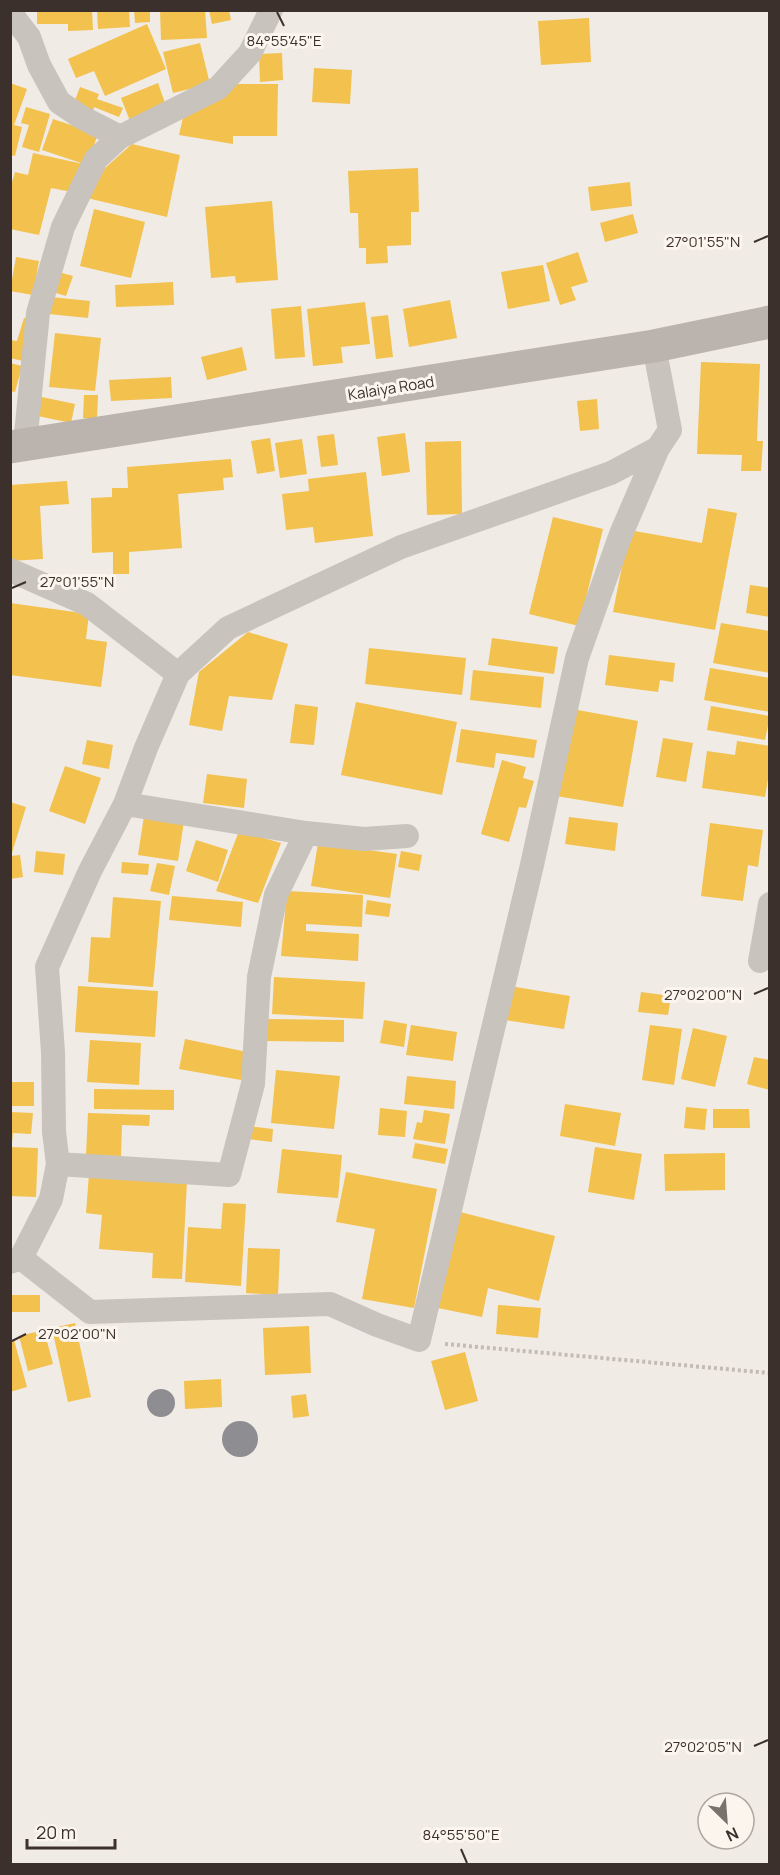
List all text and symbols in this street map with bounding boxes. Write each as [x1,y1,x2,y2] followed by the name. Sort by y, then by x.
[247,30,321,51] text: 84°55'45"E
[666,231,740,252] text: 27°01'55"N
[346,371,436,405] street label: Kalaiya Road
[40,571,114,592] text: 27°01'55"N
[664,984,742,1005] text: 27°02'00"N
[38,1323,116,1344] text: 27°02'00"N
[664,1736,742,1757] text: 27°02'05"N
[696,1791,756,1851] north arrow
[27,1812,116,1850] scale bar
[36,1820,76,1844] text: 20 m
[722,1822,742,1847] text: N
[422,1824,500,1845] text: 84°55'50"E

